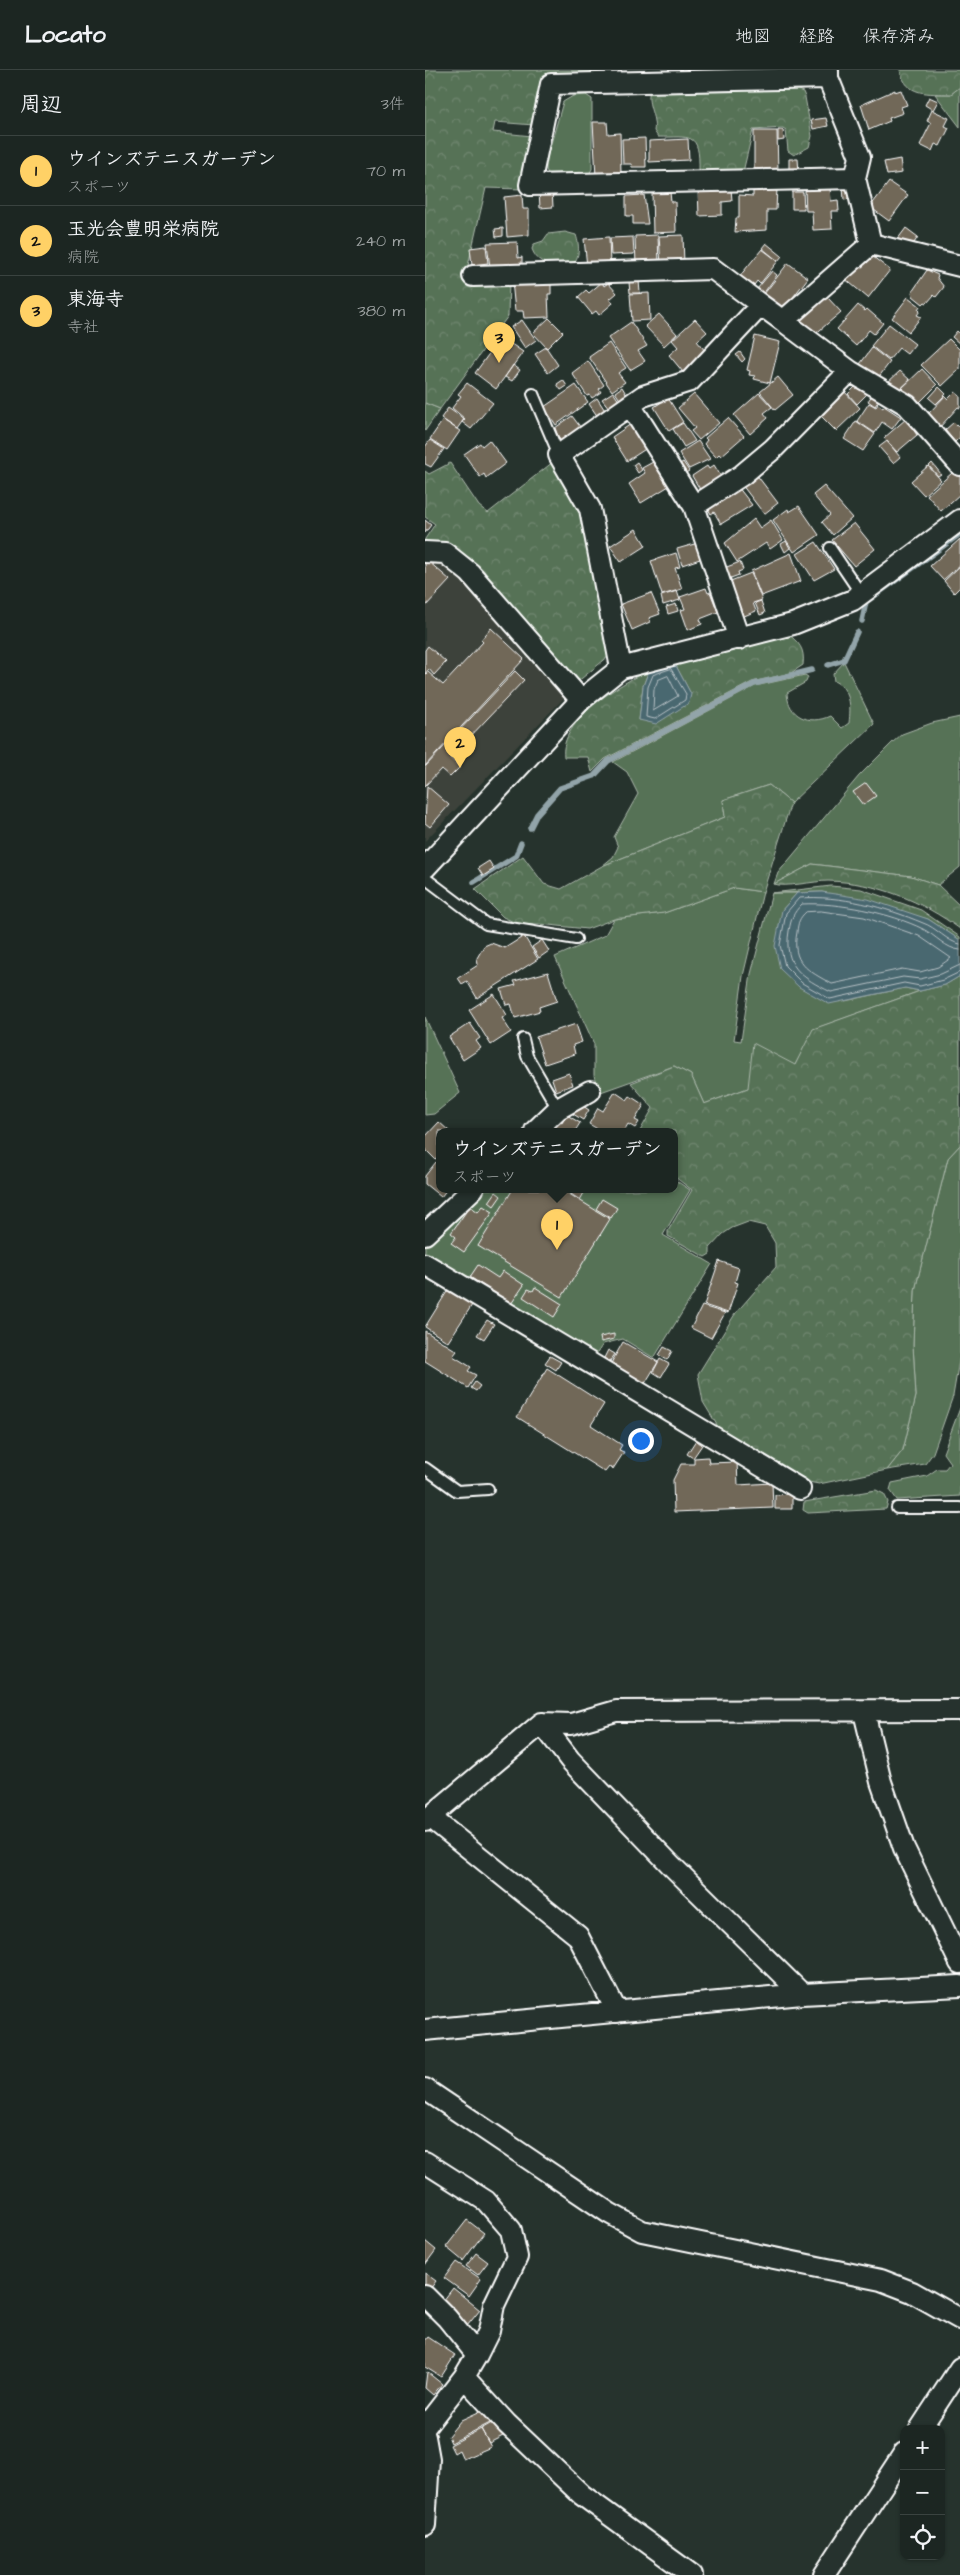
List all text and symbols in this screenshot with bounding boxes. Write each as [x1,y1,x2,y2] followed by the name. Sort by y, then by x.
[25,18,106,52] text: Locato
[735,24,771,49] text: 地図
[799,24,835,49] text: 経路
[863,24,935,49] text: 保存済み
[20,90,62,119] text: 周辺
[381,93,405,115] text: 3件
[67,146,276,173] text: ウインズテニスガーデン
[35,160,37,182] text: 1
[366,160,405,182] text: 70 m
[67,176,131,198] text: スポーツ
[67,216,219,243] text: 玉光会豊明栄病院
[31,230,41,252] text: 2
[356,230,405,252] text: 240 m
[67,246,99,268] text: 病院
[67,286,124,313] text: 東海寺
[32,300,40,322] text: 3
[358,300,405,322] text: 380 m
[67,316,99,338] text: 寺社
[483,322,515,363] pin: 3
[444,727,476,768] pin: 2
[436,1128,678,1193] popup
[452,1136,662,1163] text: ウインズテニスガーデン
[452,1166,516,1188] text: スポーツ
[541,1209,573,1250] pin: 1
[628,1428,654,1454] your location
[900,2425,945,2560] map controls
[900,2425,945,2470] button: +
[900,2470,945,2515] button: −
[900,2515,945,2560] button: locate

